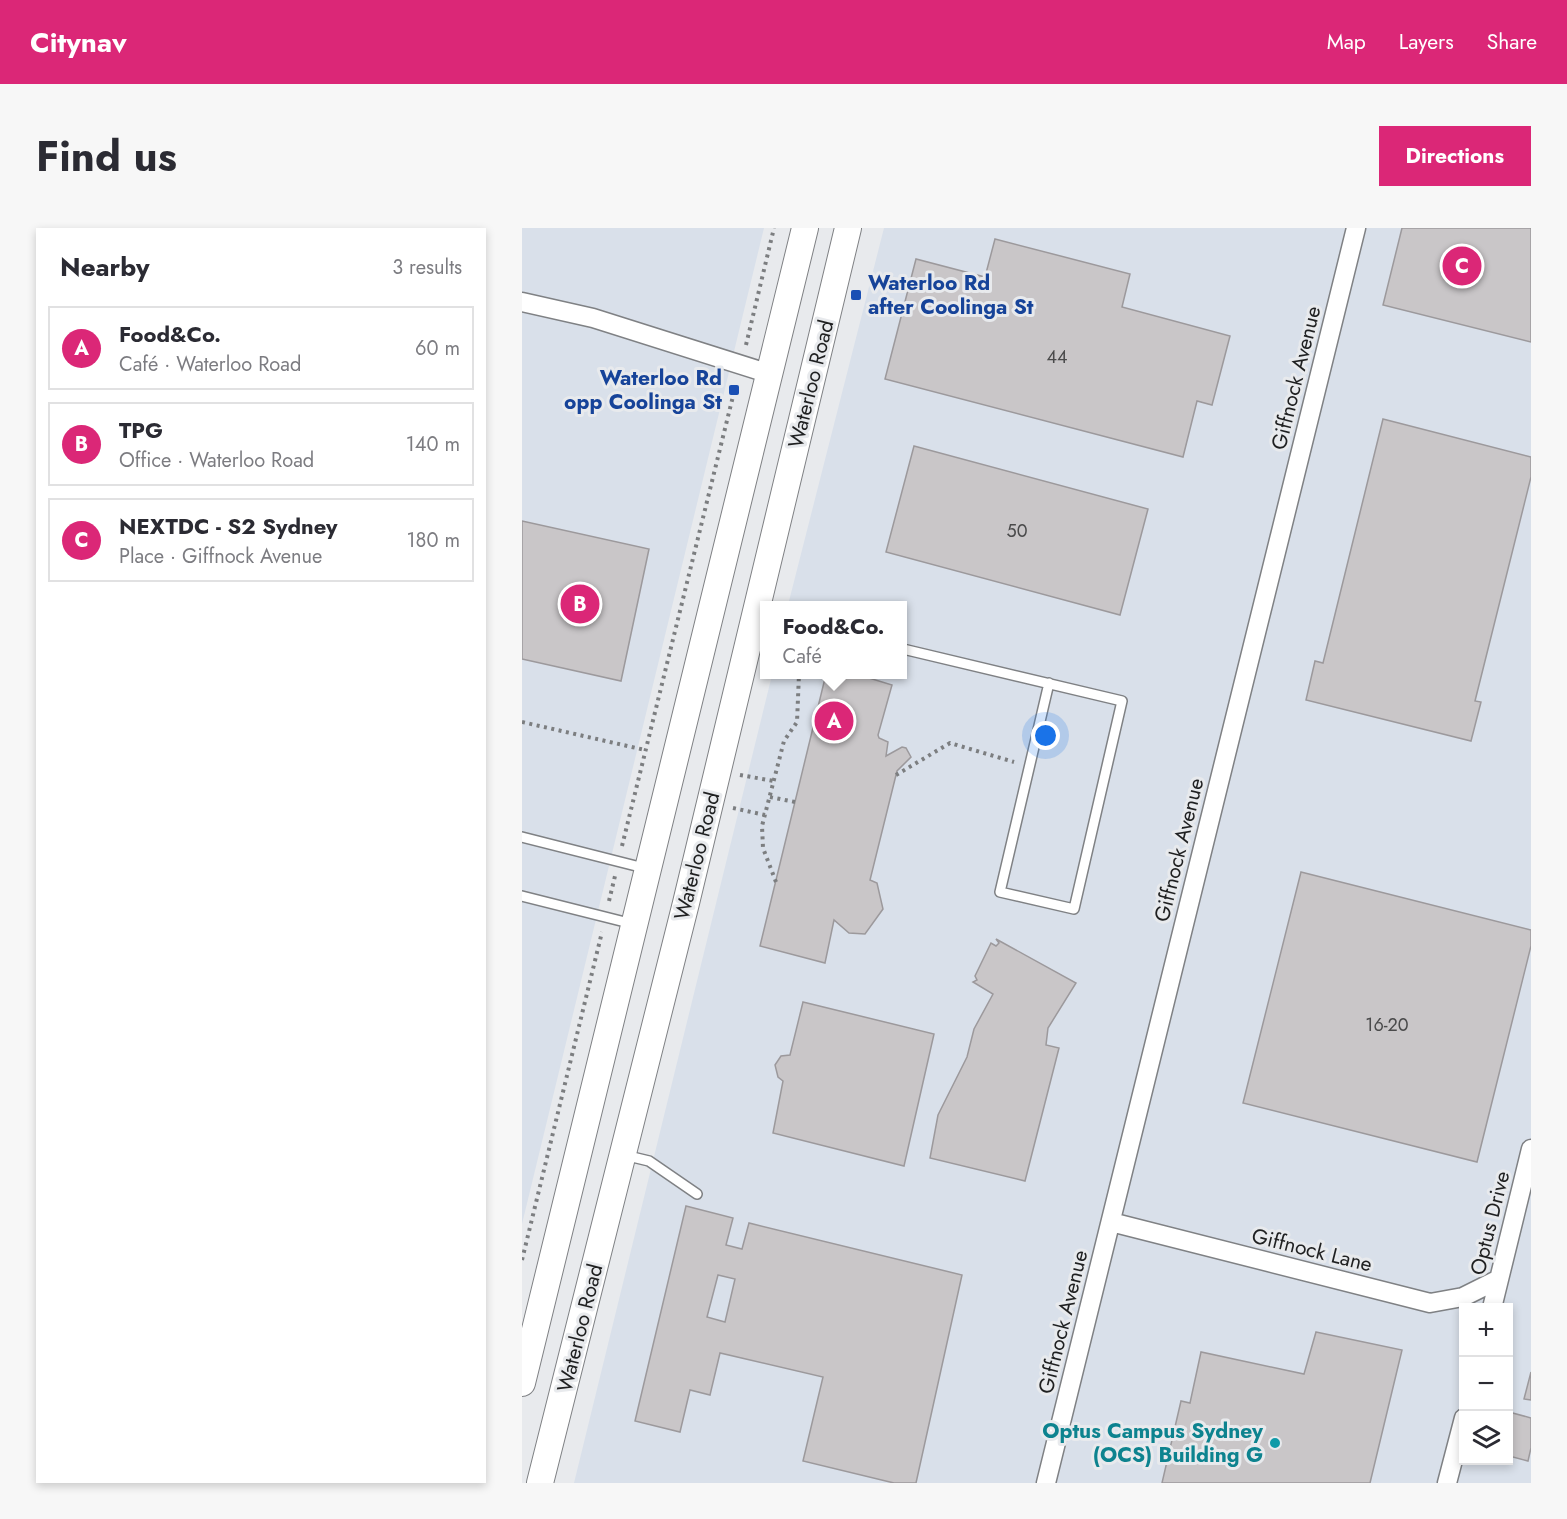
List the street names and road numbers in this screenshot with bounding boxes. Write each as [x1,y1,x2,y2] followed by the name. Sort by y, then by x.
[1264,303,1328,453] street label: Giffnock Avenue
[781,317,841,451] street label: Waterloo Road
[1147,775,1211,925] street label: Giffnock Avenue
[667,789,727,923] street label: Waterloo Road
[1463,1168,1517,1278] street label: Optus Drive
[1249,1221,1376,1280] street label: Giffnock Lane
[1031,1247,1095,1397] street label: Giffnock Avenue
[550,1261,610,1395] street label: Waterloo Road

